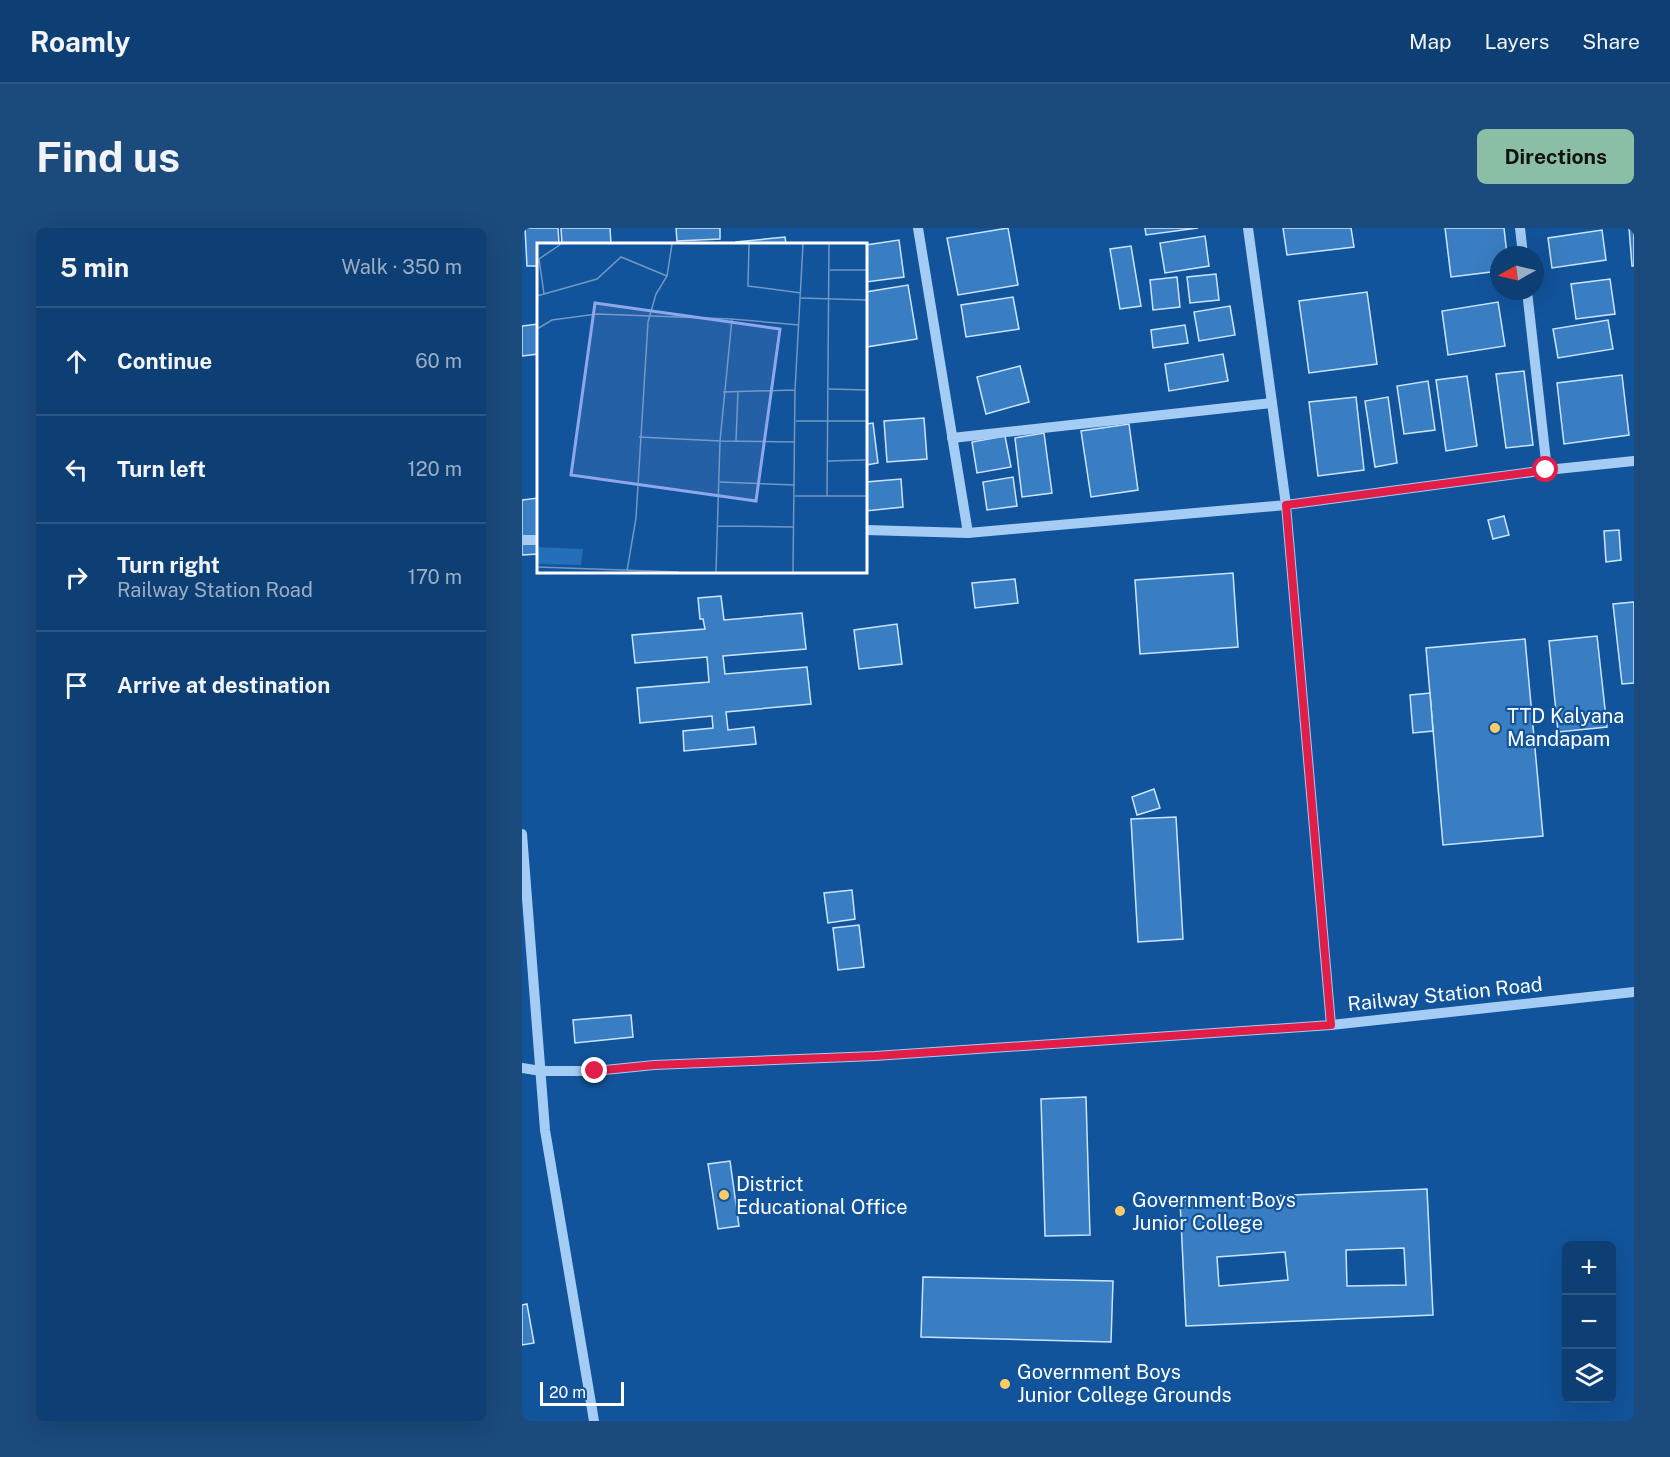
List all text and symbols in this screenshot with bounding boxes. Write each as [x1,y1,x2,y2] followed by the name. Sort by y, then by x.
[30,25,130,58] text: Roamly
[1409,29,1452,54] text: Map
[1485,29,1549,54] text: Layers
[1582,29,1640,54] text: Share
[1477,129,1634,184] button: Directions
[36,132,180,181] text: Find us
[537,243,867,573] inset map
[1490,246,1544,300] north arrow
[60,252,129,283] text: 5 min
[342,255,462,279] text: Walk · 350 m
[60,345,93,378] icon: ahead
[117,348,212,374] text: Continue
[415,349,462,373] text: 60 m
[60,453,93,486] icon: left
[117,456,206,482] text: Turn left
[1532,456,1558,482] route start
[408,457,462,481] text: 120 m
[117,552,220,578] text: Turn right
[60,561,93,594] icon: right
[408,565,462,589] text: 170 m
[117,578,313,602] text: Railway Station Road
[60,669,93,702] icon: arrive
[117,672,330,698] text: Arrive at destination
[1507,704,1624,751] place label: TTD Kalyana Mandapam
[1488,721,1502,735] marker: TTD Kalyana Mandapam
[1346,972,1544,1016] street label: Railway Station Road
[581,1057,607,1083] route end
[736,1172,908,1219] place label: District Educational Office
[717,1188,731,1202] marker: District Educational Office
[1132,1188,1296,1235] place label: Government Boys Junior College
[1113,1204,1127,1218] marker: Government Boys Junior College
[1562,1241,1616,1403] map controls
[1562,1241,1616,1295] button: +
[1562,1295,1616,1349] button: −
[1562,1349,1616,1403] button: layers
[1017,1360,1232,1407] place label: Government Boys Junior College Grounds
[998,1377,1012,1391] marker: Government Boys Junior College Grounds
[540,1379,624,1406] scale bar
[549,1383,586,1402] text: 20 m

